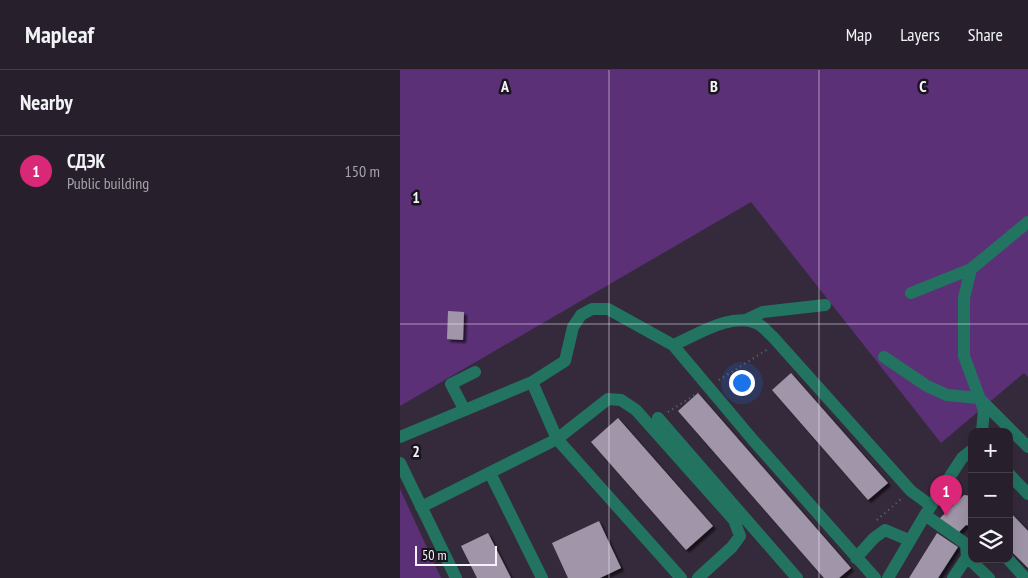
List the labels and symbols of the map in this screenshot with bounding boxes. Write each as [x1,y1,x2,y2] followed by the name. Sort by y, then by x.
[500,76,510,96] text: A
[710,76,718,96] text: B
[919,76,927,96] text: C
[412,187,420,207] text: 1
[729,370,755,396] your location
[412,441,420,461] text: 2
[930,475,962,516] pin: 1
[415,543,498,566] scale bar

